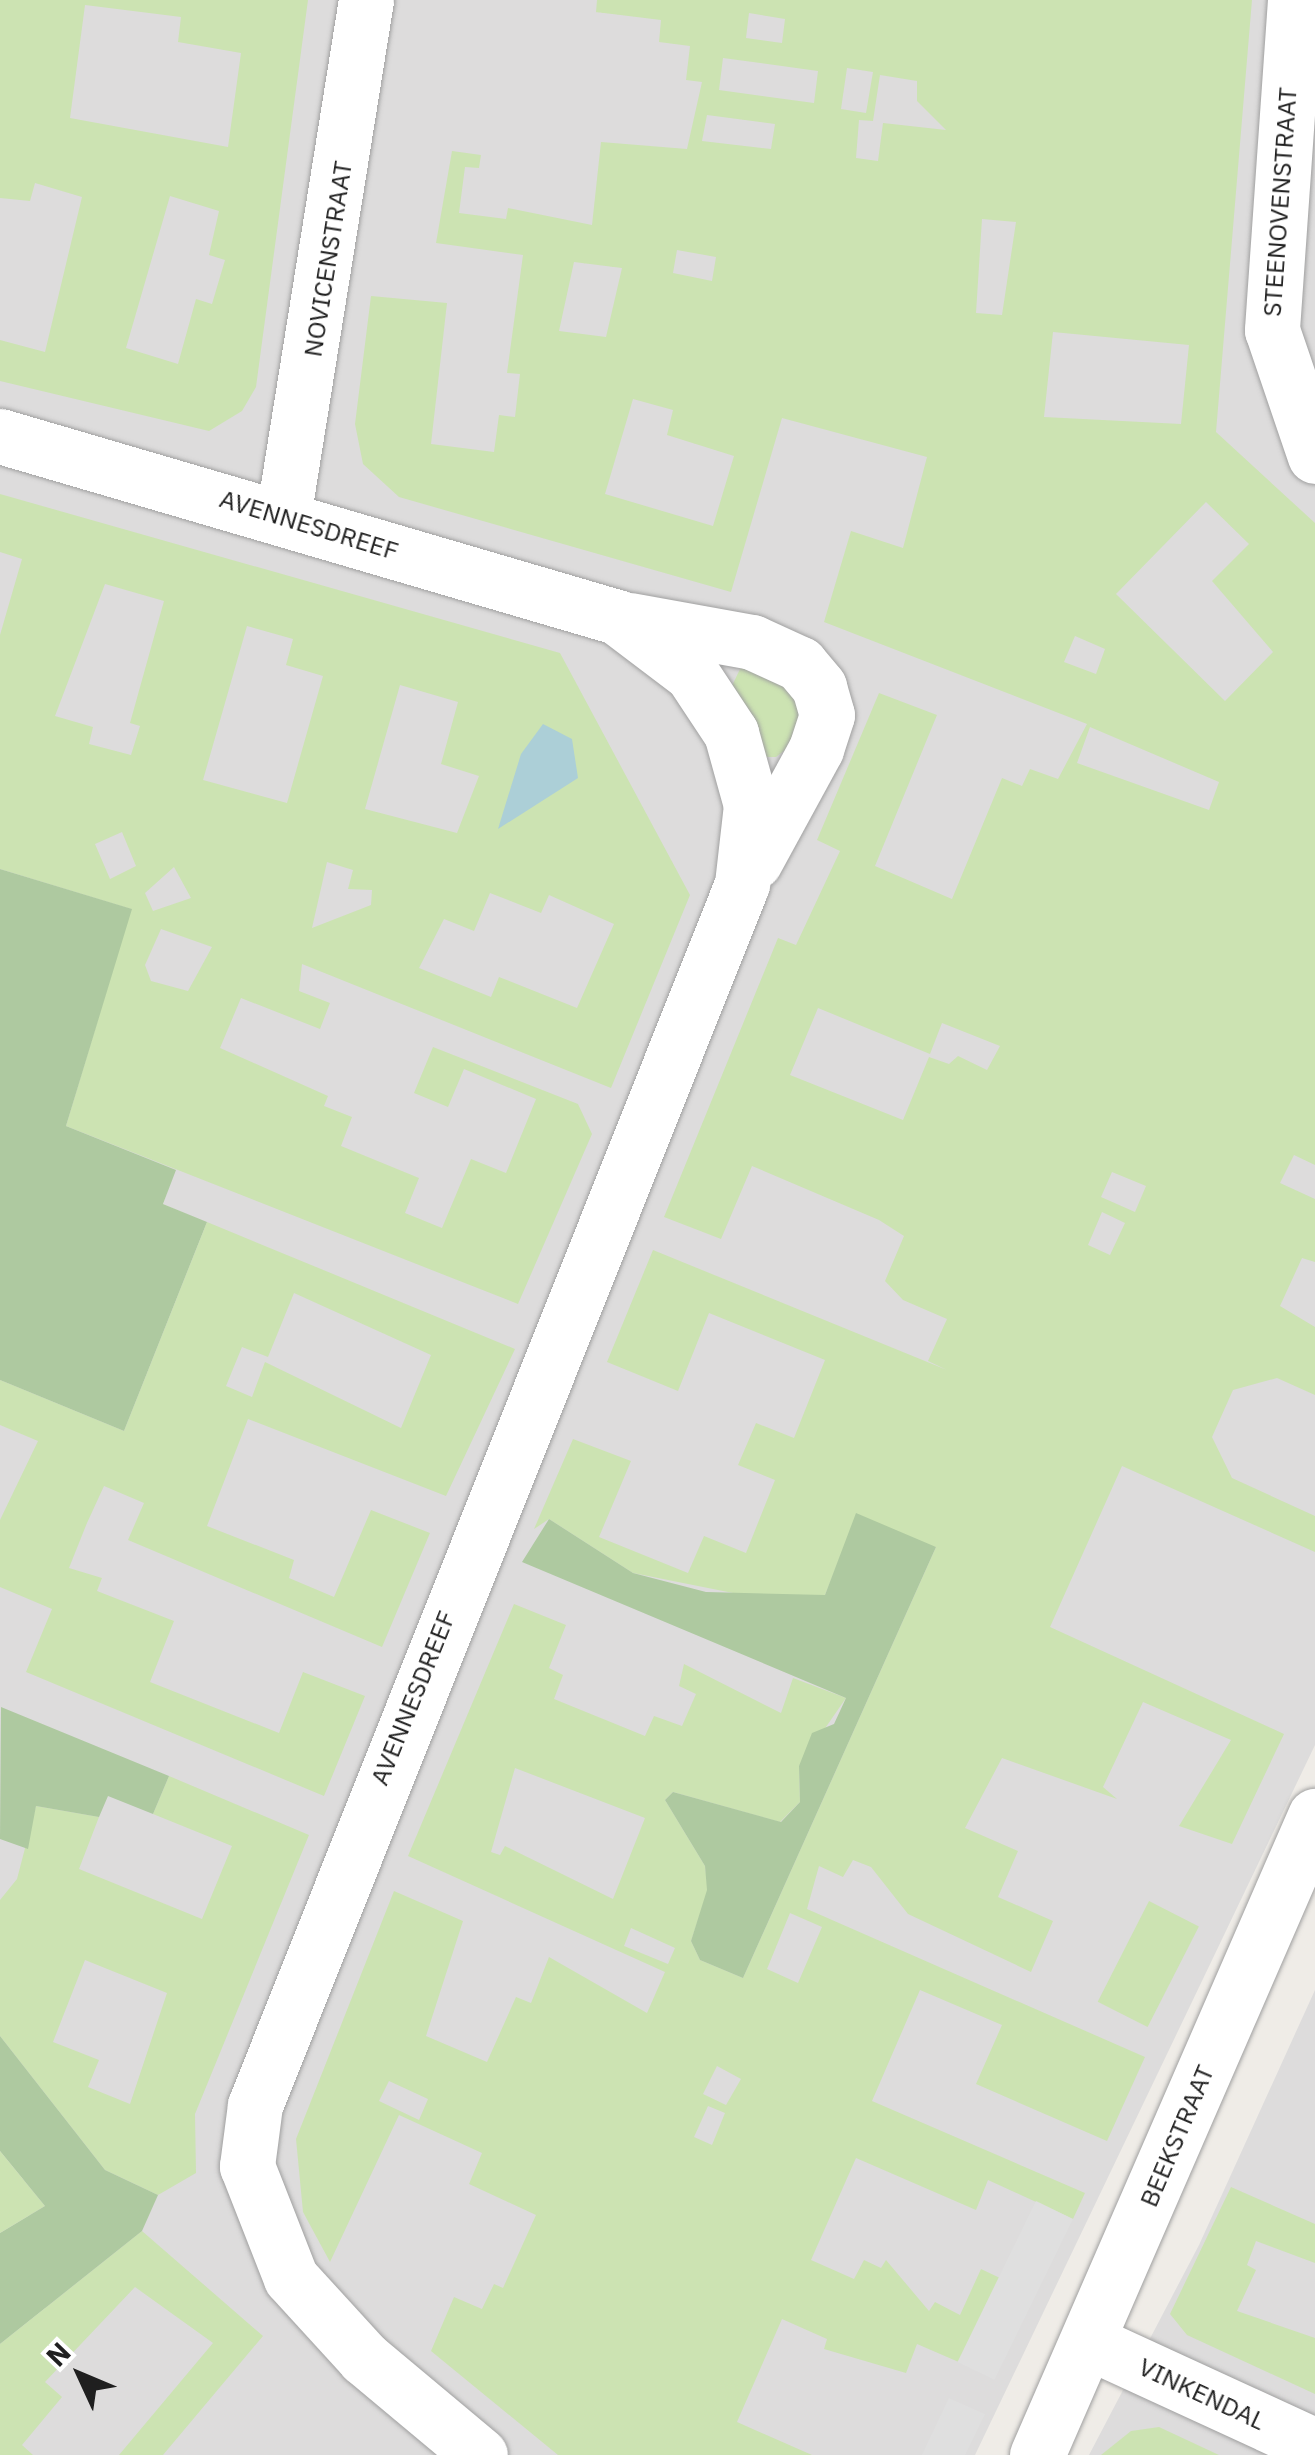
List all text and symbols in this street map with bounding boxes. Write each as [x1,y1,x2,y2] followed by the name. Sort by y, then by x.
[1257,86,1303,318] street label: STEENOVENSTRAAT
[298,159,358,359] street label: NOVICENSTRAAT
[216,484,402,566] street label: AVENNESDREEF
[364,1607,462,1789] street label: AVENNESDREEF
[1134,2061,1220,2211] street label: BEEKSTRAAT
[30,2325,130,2425] north arrow
[38,2334,78,2374] text: N
[1134,2352,1270,2436] street label: VINKENDAL

